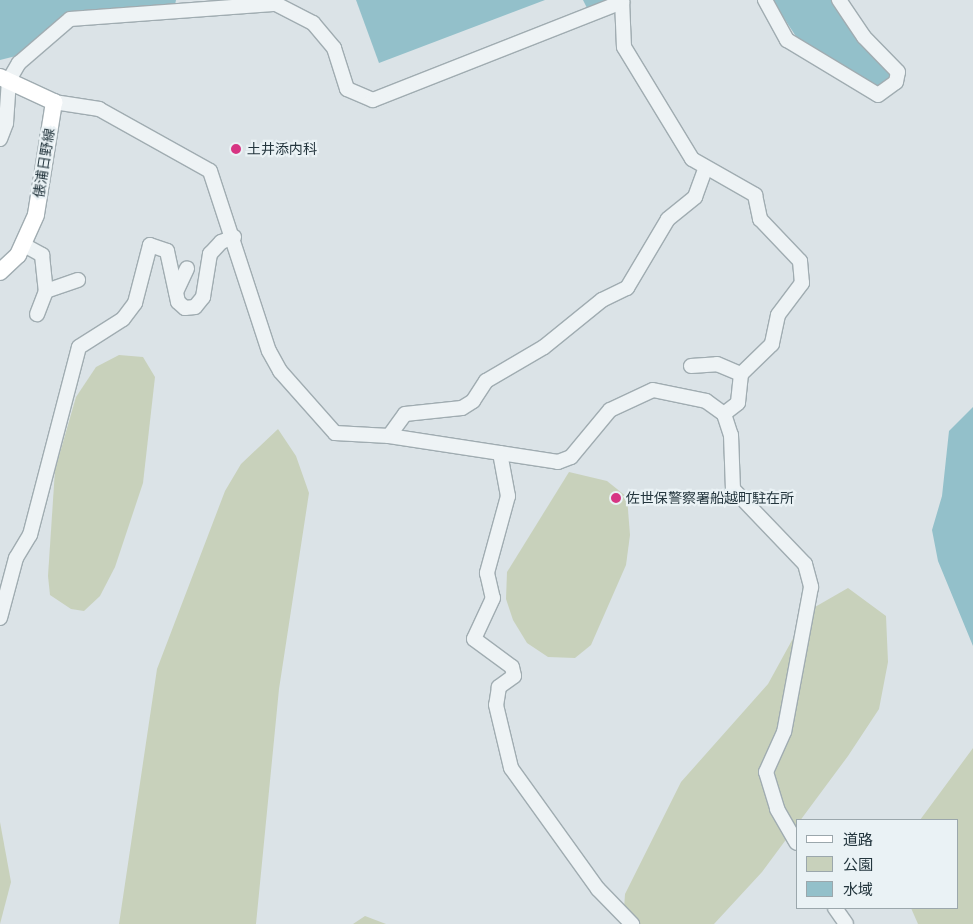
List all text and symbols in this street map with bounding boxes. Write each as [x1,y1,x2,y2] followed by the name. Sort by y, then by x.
[30,127,58,199] street label: 俵浦日野線
[247,141,317,157] place label: 土井添内科
[229,142,243,156] marker: 土井添内科
[626,490,794,506] place label: 佐世保警察署船越町駐在所
[610,492,622,504] marker: 佐世保警察署船越町駐在所
[796,819,958,909] legend
[843,830,873,849] text: 道路
[843,855,873,874] text: 公園
[843,880,873,899] text: 水域

